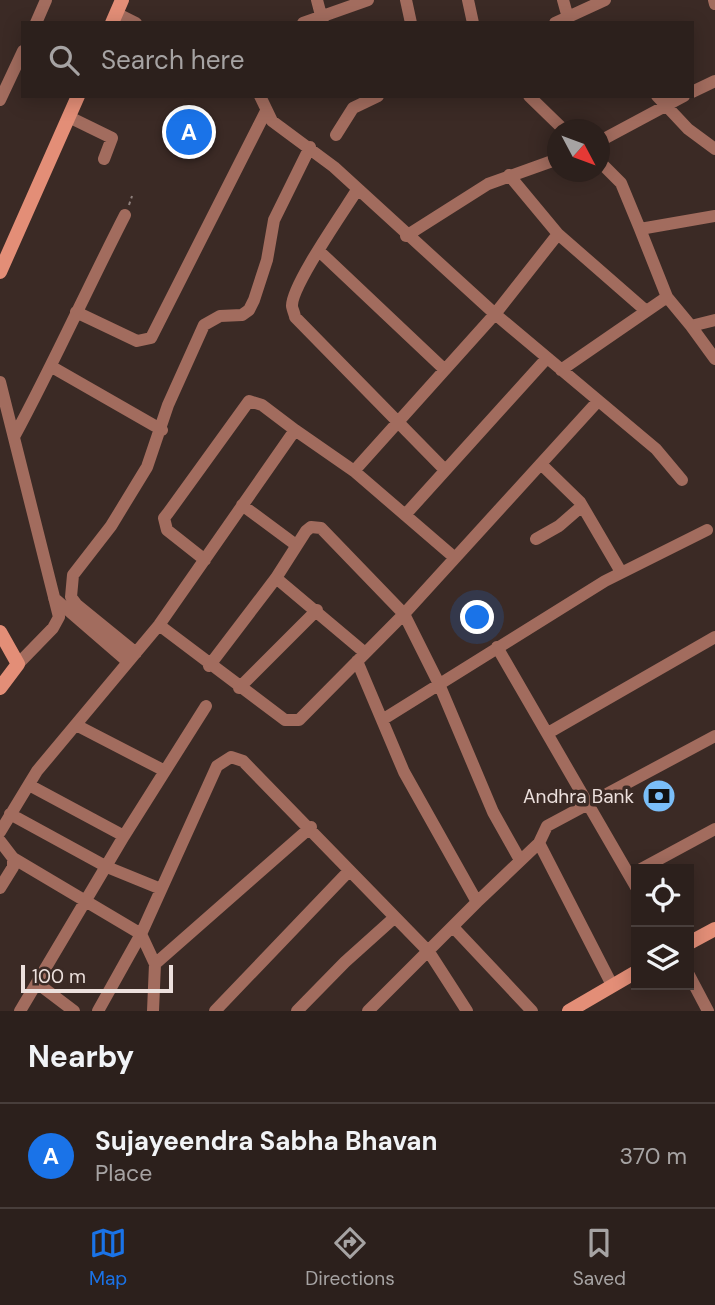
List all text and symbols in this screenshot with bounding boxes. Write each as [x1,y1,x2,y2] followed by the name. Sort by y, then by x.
[21,21,694,98] search box
[45,41,83,79] icon: search
[101,43,244,77] text: Search here
[166,106,212,158] pin: A
[547,119,610,182] north arrow
[460,600,494,634] your location
[640,777,678,815] bank icon: Andhra Bank
[523,784,634,809] place label: Andhra Bank
[631,864,694,990] map controls
[631,864,694,927] button: locate
[631,927,694,990] button: layers
[21,962,173,994] scale bar
[32,964,86,989] text: 100 m
[28,1037,134,1076] text: Nearby
[95,1124,438,1158] text: Sujayeendra Sabha Bhavan
[43,1141,59,1171] text: A
[619,1141,687,1171] text: 370 m
[95,1158,152,1188] text: Place
[89,1224,127,1291] tab: Map
[305,1224,395,1291] tab: Directions
[573,1224,626,1291] tab: Saved

